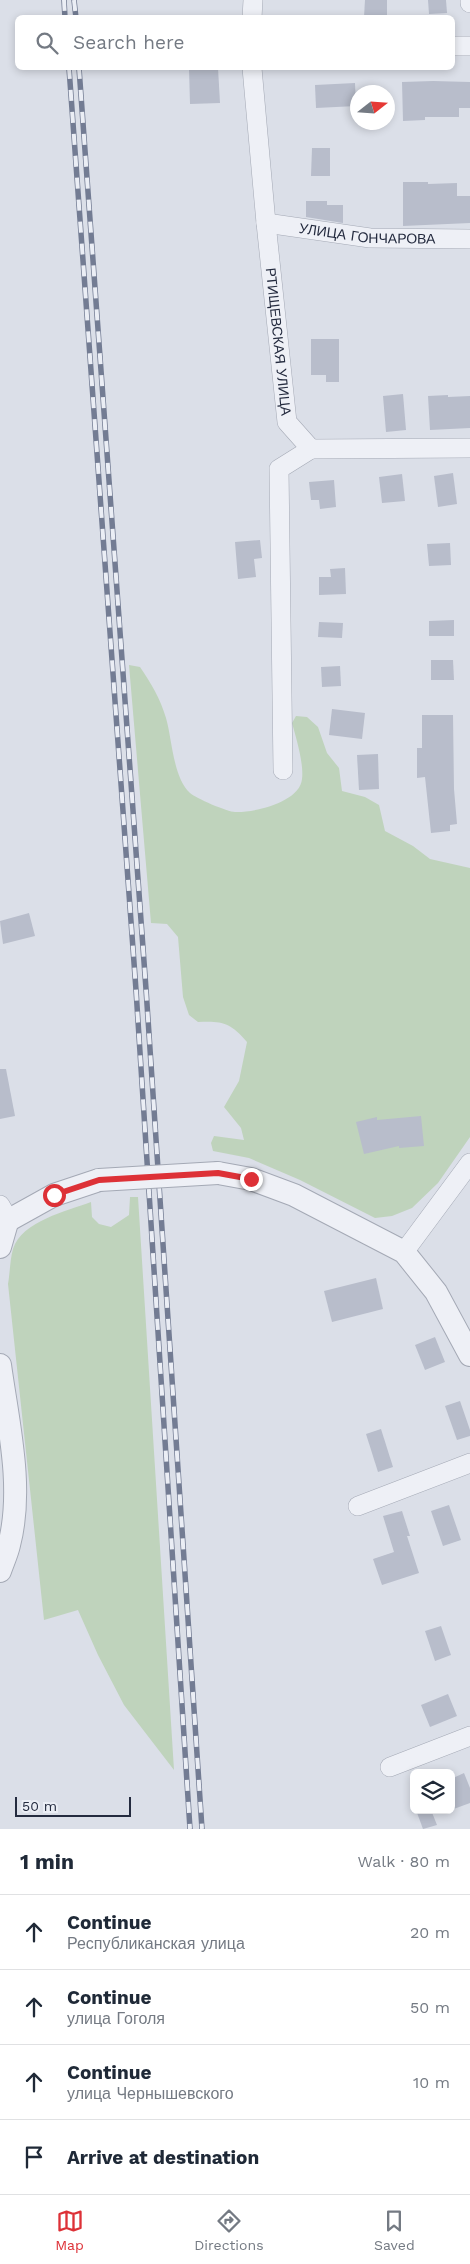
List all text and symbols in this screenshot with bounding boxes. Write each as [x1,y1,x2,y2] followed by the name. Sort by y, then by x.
[15,15,455,70] search box
[33,29,61,57] icon: search
[73,31,184,54] text: Search here
[350,85,395,130] north arrow
[298,220,436,247] street label: УЛИЦА ГОНЧАРОВА
[263,267,294,417] street label: РТИЩЕВСКАЯ УЛИЦА
[240,1168,263,1191] route end
[43,1184,66,1207] route start
[410,1769,455,1814] map controls
[410,1769,455,1814] button: layers
[15,1794,131,1817] scale bar
[22,1798,57,1814] text: 50 m
[20,1849,74,1874] text: 1 min
[358,1852,450,1871] text: Walk · 80 m
[67,1911,151,1934] text: Continue
[20,1918,48,1946] icon: ahead
[410,1923,450,1942] text: 20 m
[67,1934,245,1953] text: Республиканская улица
[67,1986,151,2009] text: Continue
[20,1993,48,2021] icon: ahead
[410,1998,450,2017] text: 50 m
[67,2009,165,2028] text: улица Гоголя
[67,2061,151,2084] text: Continue
[20,2068,48,2096] icon: ahead
[413,2073,450,2092] text: 10 m
[67,2084,234,2103] text: улица Чернышевского
[20,2143,48,2171] icon: arrive
[67,2146,259,2169] text: Arrive at destination
[55,2207,84,2253] tab: Map
[194,2207,264,2253] tab: Directions
[374,2207,415,2253] tab: Saved

